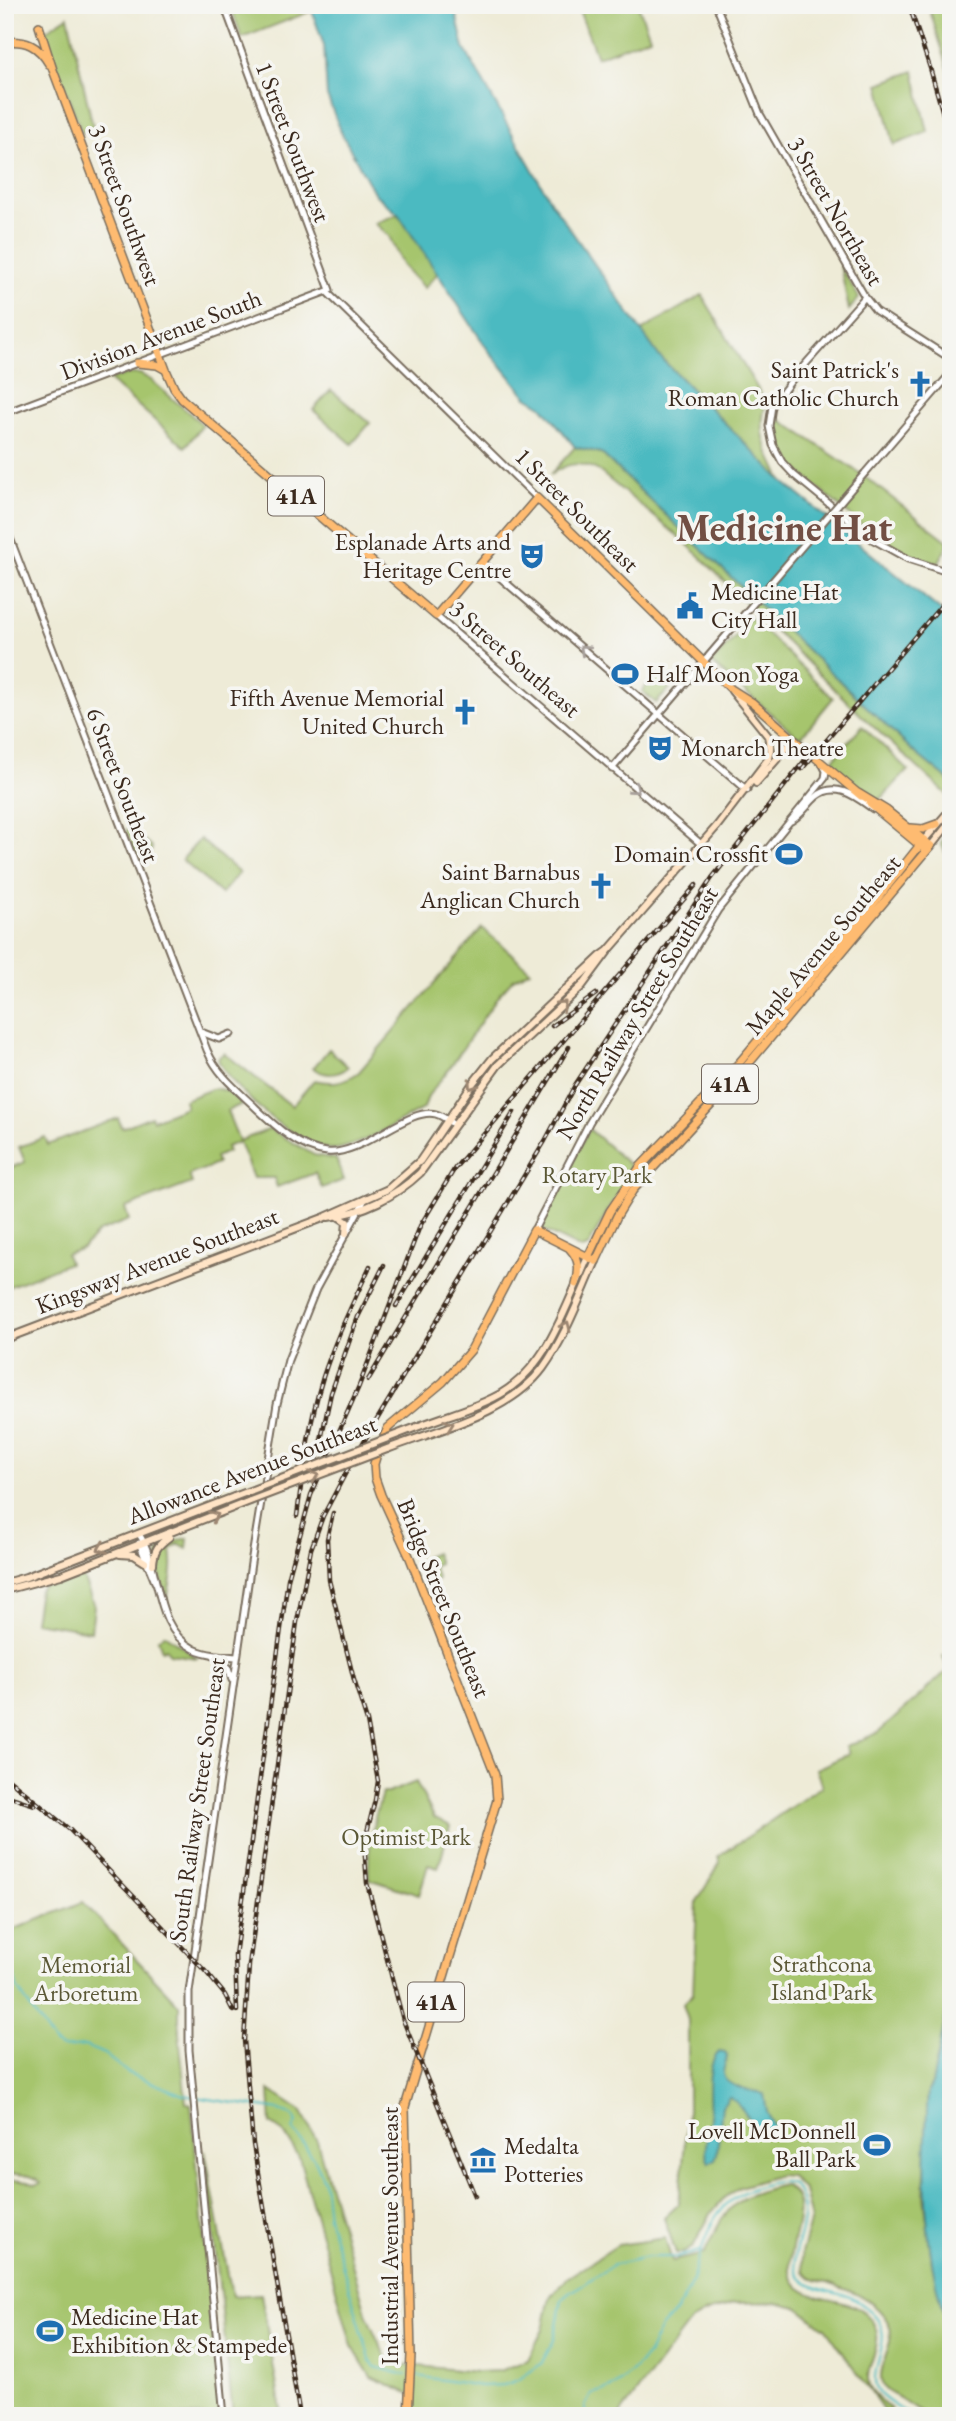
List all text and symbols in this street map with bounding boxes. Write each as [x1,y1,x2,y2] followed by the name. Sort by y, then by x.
[249,57,338,227] street label: 1 Street Southwest
[82,120,169,290] street label: 3 Street Southwest
[781,131,892,291] street label: 3 Street Northeast
[56,282,266,387] street label: Division Avenue South
[668,354,899,413] place label: Saint Patrick's Roman Catholic Church
[905,369,935,399] church icon: Saint Patrick's Roman Catholic Church
[509,441,647,579] street label: 1 Street Southeast
[268,476,324,516] road number: 41A
[676,503,892,552] district label: Medicine Hat
[335,526,512,585] place label: Esplanade Arts and Heritage Centre
[517,541,547,571] theatre icon: Esplanade Arts and Heritage Centre
[711,576,839,635] place label: Medicine Hat City Hall
[675,591,705,621] public building icon: Medicine Hat City Hall
[443,593,588,724] street label: 3 Street Southeast
[579,645,592,657] one-way arrow
[646,658,799,689] place label: Half Moon Yoga
[610,659,640,689] sports icon: Half Moon Yoga
[230,682,444,741] place label: Fifth Avenue Memorial United Church
[450,697,480,727] church icon: Fifth Avenue Memorial United Church
[80,703,167,867] street label: 6 Street Southeast
[681,732,844,763] place label: Monarch Theatre
[645,733,675,763] theatre icon: Monarch Theatre
[627,781,640,793] one-way arrow
[614,838,768,869] place label: Domain Crossfit
[774,839,804,869] sports icon: Domain Crossfit
[738,848,907,1041] street label: Maple Avenue Southeast
[419,856,580,915] place label: Saint Barnabus Anglican Church
[586,871,616,901] church icon: Saint Barnabus Anglican Church
[549,880,725,1145] street label: North Railway Street Southeast
[554,1001,567,1013] one-way arrow
[702,1064,758,1104] road number: 41A
[468,1077,480,1090] one-way arrow
[542,1159,653,1190] park label: Rotary Park
[31,1200,283,1321] street label: Kingsway Avenue Southeast
[558,1321,572,1333] one-way arrow
[122,1407,381,1532] street label: Allowance Avenue Southeast
[443,1420,455,1434] one-way arrow
[307,1471,319,1485] one-way arrow
[390,1494,499,1702] street label: Bridge Street Southeast
[207,1510,220,1524] one-way arrow
[96,1540,108,1554] one-way arrow
[161,1655,232,1944] street label: South Railway Street Southeast
[341,1821,472,1852] park label: Optimist Park
[771,1948,874,2007] park label: Strathcona Island Park
[32,1949,139,2008] park label: Memorial Arboretum
[408,1982,464,2022] road number: 41A
[374,2106,405,2365] street label: Industrial Avenue Southeast
[688,2115,857,2174] place label: Lovell McDonnell Ball Park
[504,2130,583,2189] place label: Medalta Potteries
[862,2130,892,2160] sports icon: Lovell McDonnell Ball Park
[468,2145,498,2175] museum icon: Medalta Potteries
[71,2301,287,2360] place label: Medicine Hat Exhibition & Stampede
[35,2316,65,2346] sports icon: Medicine Hat Exhibition & Stampede

